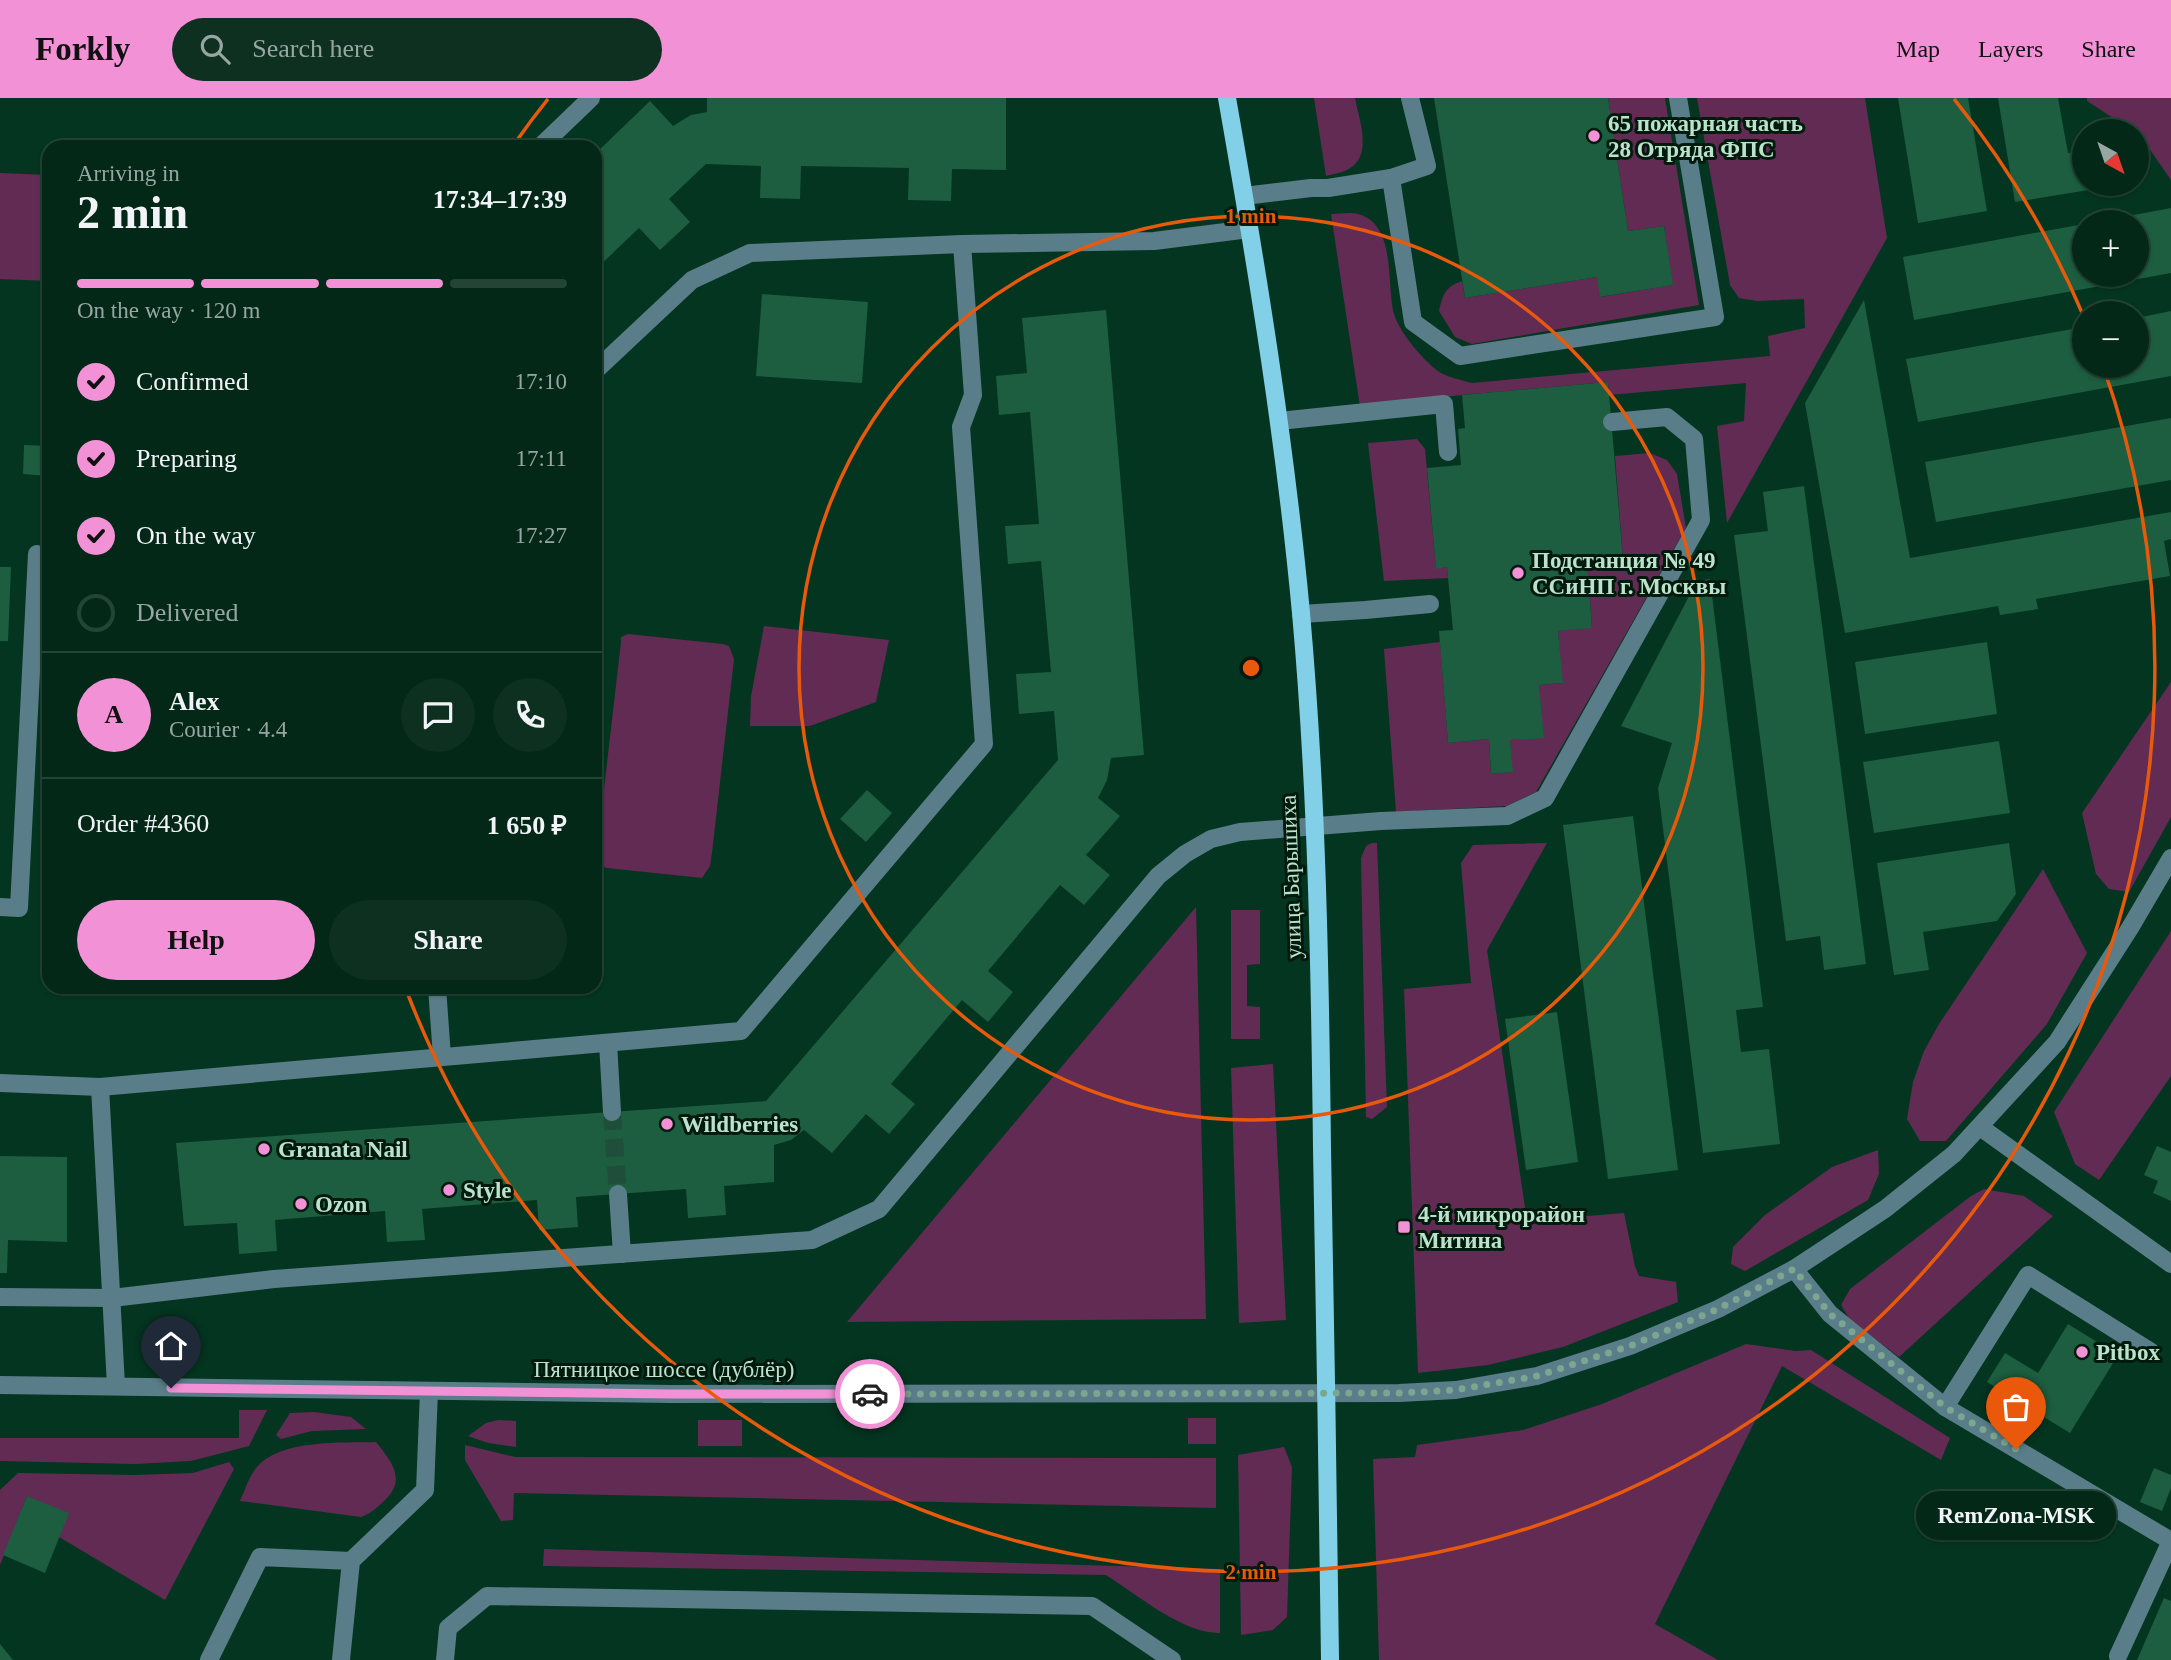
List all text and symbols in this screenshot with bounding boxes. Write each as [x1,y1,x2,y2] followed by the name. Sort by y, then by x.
[172,18,662,81] search box
[196,30,234,68] icon: search
[35,31,130,67] text: Forkly
[252,34,374,63] text: Search here
[1896,36,1940,62] text: Map
[1978,36,2043,62] text: Layers
[2081,36,2136,62] text: Share
[1608,111,1803,162] place label: 65 пожарная часть 28 Отряда ФПС
[2072,119,2149,196] north arrow
[2072,119,2149,378] map controls
[1586,128,1602,144] marker: 65 пожарная часть 28 Отряда ФПС
[77,161,180,186] text: Arriving in
[433,185,567,214] text: 17:34–17:39
[77,187,188,238] text: 2 min
[1226,204,1277,228] text: 1 min
[2072,210,2149,287] button: +
[77,298,260,323] text: On the way · 120 m
[2072,301,2149,378] button: −
[77,363,115,401] icon: check
[136,367,249,396] text: Confirmed
[515,369,567,394] text: 17:10
[77,440,115,478] icon: check
[136,444,237,473] text: Preparing
[515,446,567,471] text: 17:11
[77,517,115,555] icon: check
[136,521,256,550] text: On the way
[515,523,567,548] text: 17:27
[1532,548,1726,599] place label: Подстанция № 49 ССиНП г. Москвы
[1510,565,1526,581] marker: Подстанция № 49 ССиНП г. Москвы
[136,598,239,627] text: Delivered
[1239,656,1263,680] centre of rings
[401,678,475,752] button: chat
[493,678,567,752] button: phone
[169,687,220,716] text: Alex
[105,700,123,729] text: A
[169,717,287,742] text: Courier · 4.4
[1276,794,1306,960] street label: улица Барышиха
[77,809,209,838] text: Order #4360
[487,811,567,840] text: 1 650 ₽
[77,900,315,980] button: Help
[329,900,567,980] button: Share
[681,1112,798,1137] place label: Wildberries
[659,1116,675,1132] marker: Wildberries
[278,1137,408,1162] place label: Granata Nail
[256,1141,272,1157] marker: Granata Nail
[463,1178,512,1203] place label: Style
[441,1182,457,1198] marker: Style
[315,1192,368,1217] place label: Ozon
[293,1196,309,1212] marker: Ozon
[1418,1202,1585,1253] place label: 4-й микрорайон Митина
[1396,1219,1412,1235] marker: 4-й микрорайон Митина
[141,1316,201,1388] pin
[152,1327,190,1365] icon: home
[2096,1340,2160,1365] place label: Pitbox
[2074,1344,2090,1360] marker: Pitbox
[534,1357,794,1382] street label: Пятницкое шоссе (дублёр)
[835,1359,905,1429] courier
[851,1375,889,1413] icon: car
[1986,1377,2046,1449] pin
[1997,1388,2035,1426] icon: bag
[1916,1491,2116,1540] callout: RemZona-MSK
[1937,1503,2095,1528] text: RemZona-MSK
[1226,1560,1277,1584] text: 2 min

